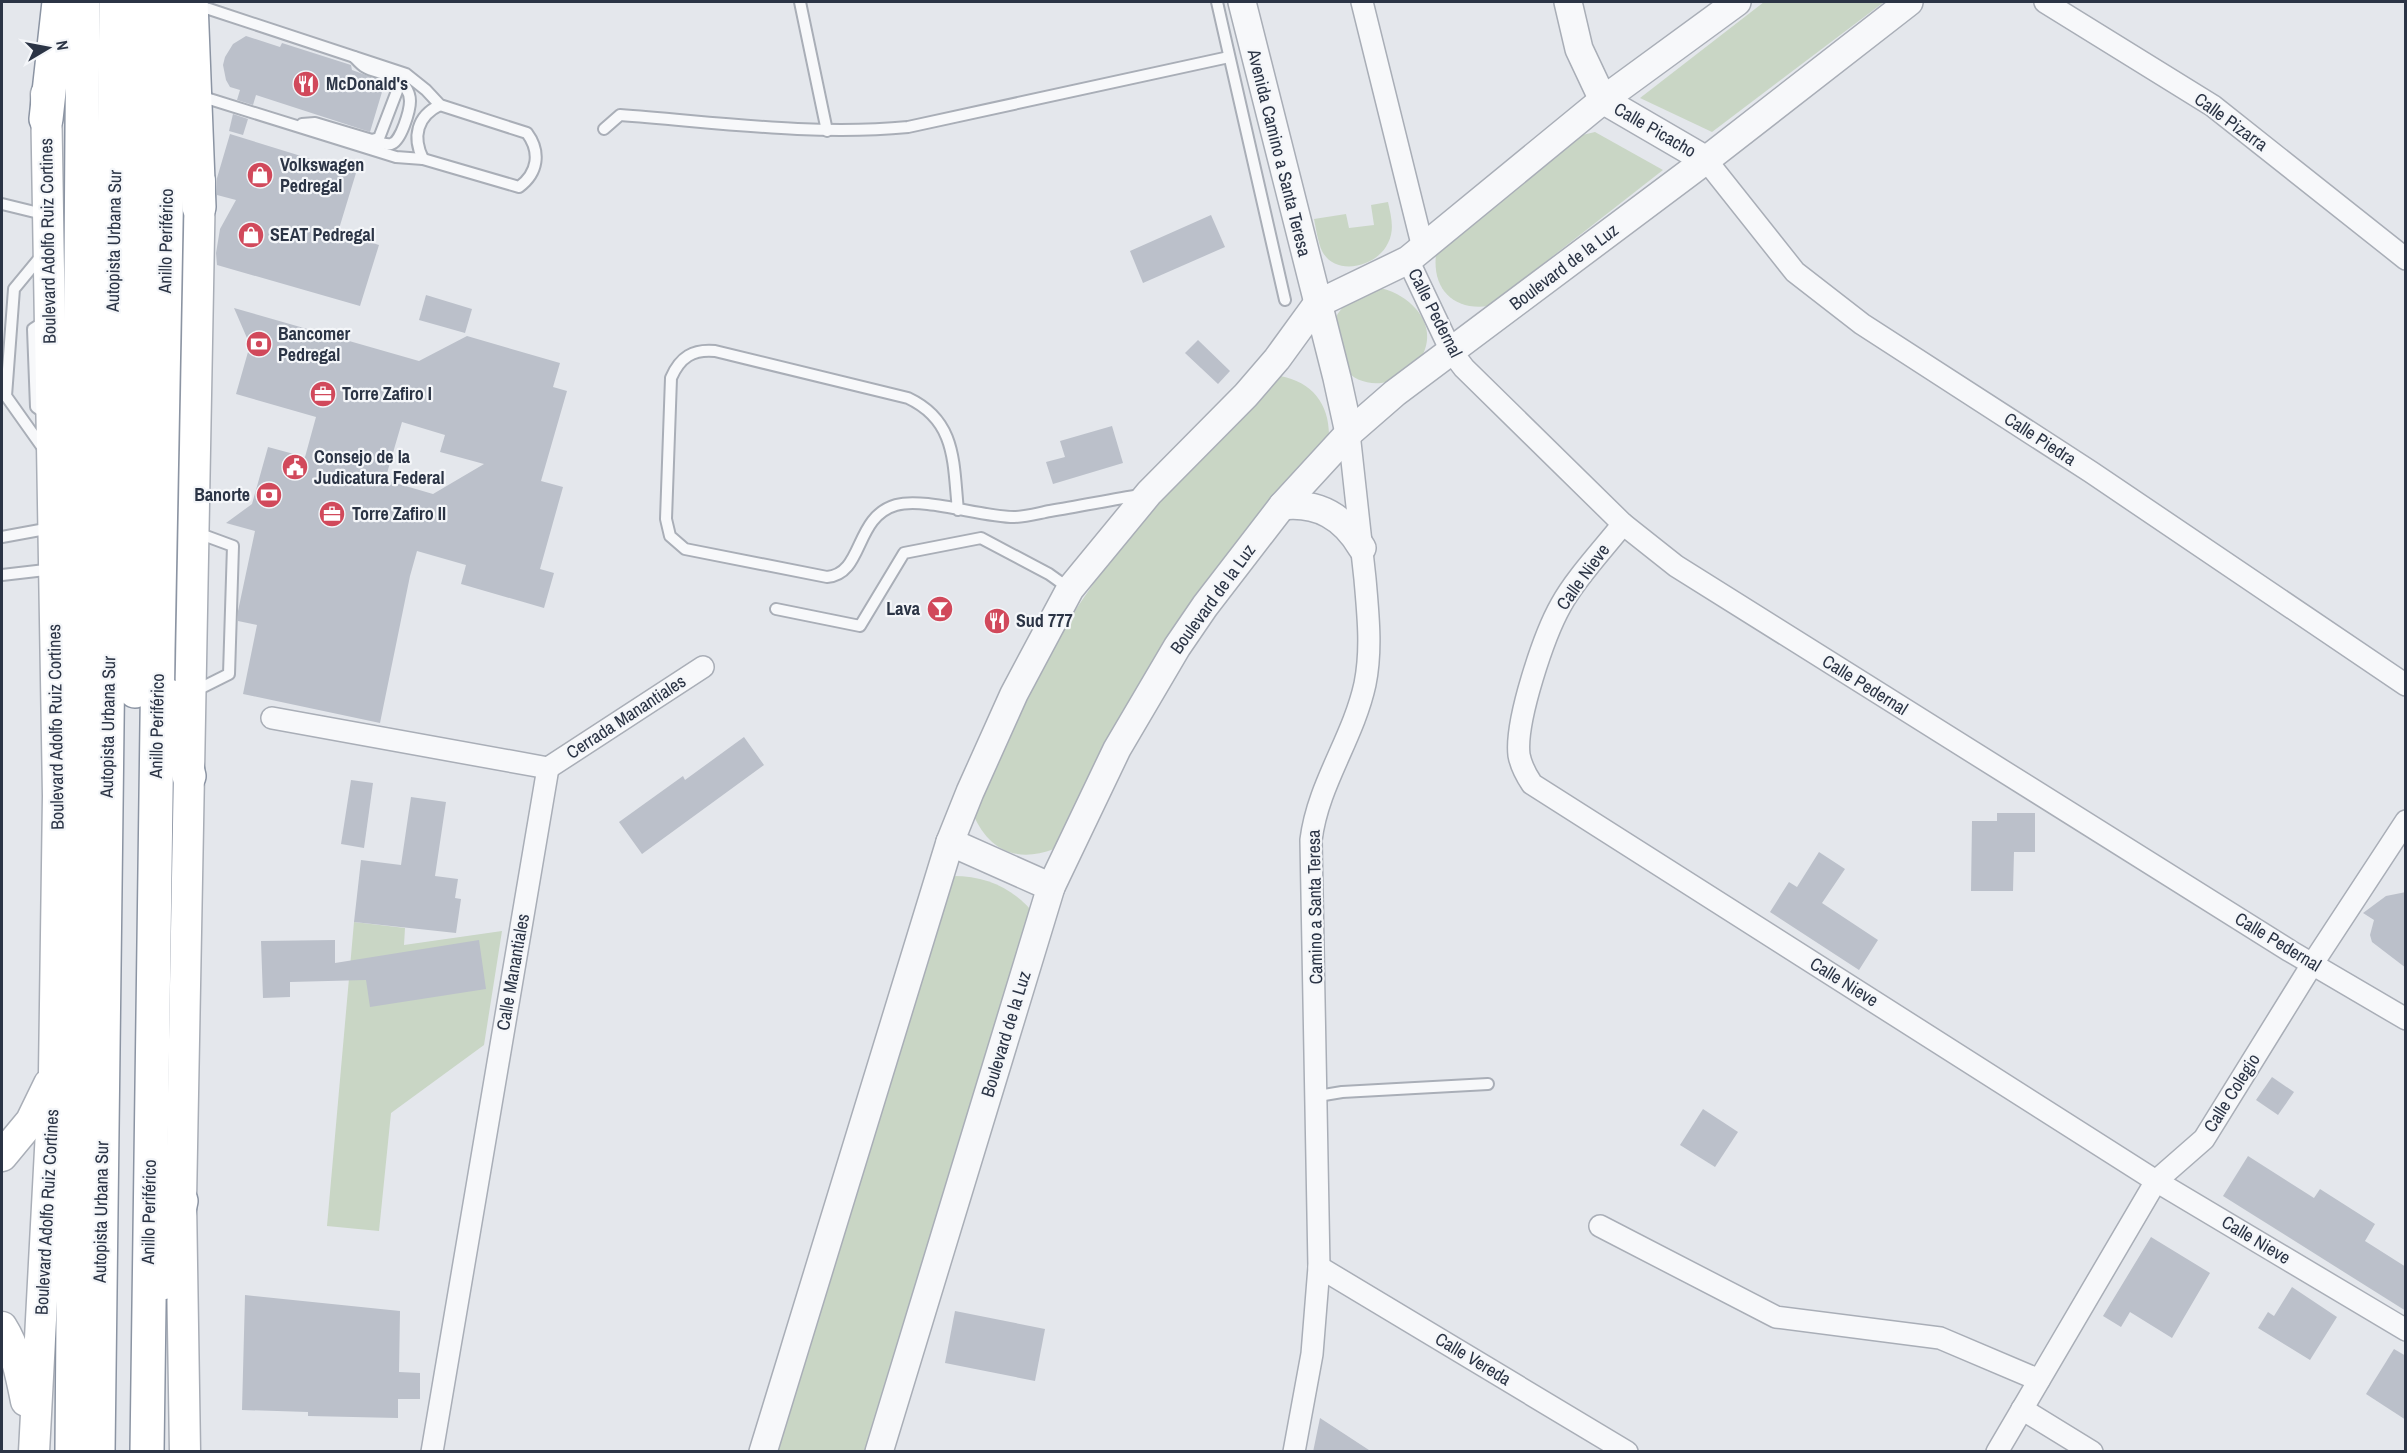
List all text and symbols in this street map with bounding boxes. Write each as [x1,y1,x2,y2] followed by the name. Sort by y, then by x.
[18,18,78,78] north arrow
[51,39,74,52] text: N
[1241,46,1317,259] street label: Avenida Camino a Santa Teresa
[291,69,321,99] restaurant icon: McDonald's
[326,71,408,96] place label: McDonald's
[2189,86,2273,157] street label: Calle Pizarra
[1610,96,1701,163] street label: Calle Picacho
[33,138,62,344] street label: Boulevard Adolfo Ruiz Cortines
[280,152,364,198] place label: Volkswagen Pedregal
[245,160,275,190] shop icon: Volkswagen Pedregal
[100,170,127,313] street label: Autopista Urbana Sur
[152,188,179,295] street label: Anillo Periférico
[1504,217,1623,316] street label: Boulevard de la Luz
[236,220,266,250] shop icon: SEAT Pedregal
[270,222,375,247] place label: SEAT Pedregal
[1402,264,1469,362] street label: Calle Pedernal
[278,321,350,367] place label: Bancomer Pedregal
[244,329,274,359] bank icon: Bancomer Pedregal
[308,379,338,409] office icon: Torre Zafiro I
[342,381,432,406] place label: Torre Zafiro I
[1999,406,2081,471] street label: Calle Piedra
[314,444,445,490] place label: Consejo de la Judicatura Federal
[280,452,310,482] public building icon: Consejo de la Judicatura Federal
[254,480,284,510] bank icon: Banorte
[194,482,250,507] place label: Banorte
[317,499,347,529] office icon: Torre Zafiro II
[352,501,446,526] place label: Torre Zafiro II
[1550,538,1615,615] street label: Calle Nieve
[1164,539,1261,659] street label: Boulevard de la Luz
[925,594,955,624] bar icon: Lava
[886,596,921,621] place label: Lava
[982,606,1012,636] restaurant icon: Sud 777
[1016,608,1073,633] place label: Sud 777
[41,624,70,830] street label: Boulevard Adolfo Ruiz Cortines
[1818,648,1913,721] street label: Calle Pedernal
[94,656,121,799] street label: Autopista Urbana Sur
[561,669,690,765] street label: Cerrada Manantiales
[143,673,170,780] street label: Anillo Periférico
[1301,829,1328,985] street label: Camino a Santa Teresa
[2230,906,2326,977] street label: Calle Pedernal
[490,912,535,1032] street label: Calle Manantiales
[1805,951,1883,1012] street label: Calle Nieve
[974,968,1037,1100] street label: Boulevard de la Luz
[2197,1049,2266,1137] street label: Calle Colegio
[29,1108,64,1315] street label: Boulevard Adolfo Ruiz Cortines
[87,1141,114,1284] street label: Autopista Urbana Sur
[135,1159,162,1266] street label: Anillo Periférico
[2217,1209,2295,1270] street label: Calle Nieve
[1431,1326,1516,1391] street label: Calle Vereda

